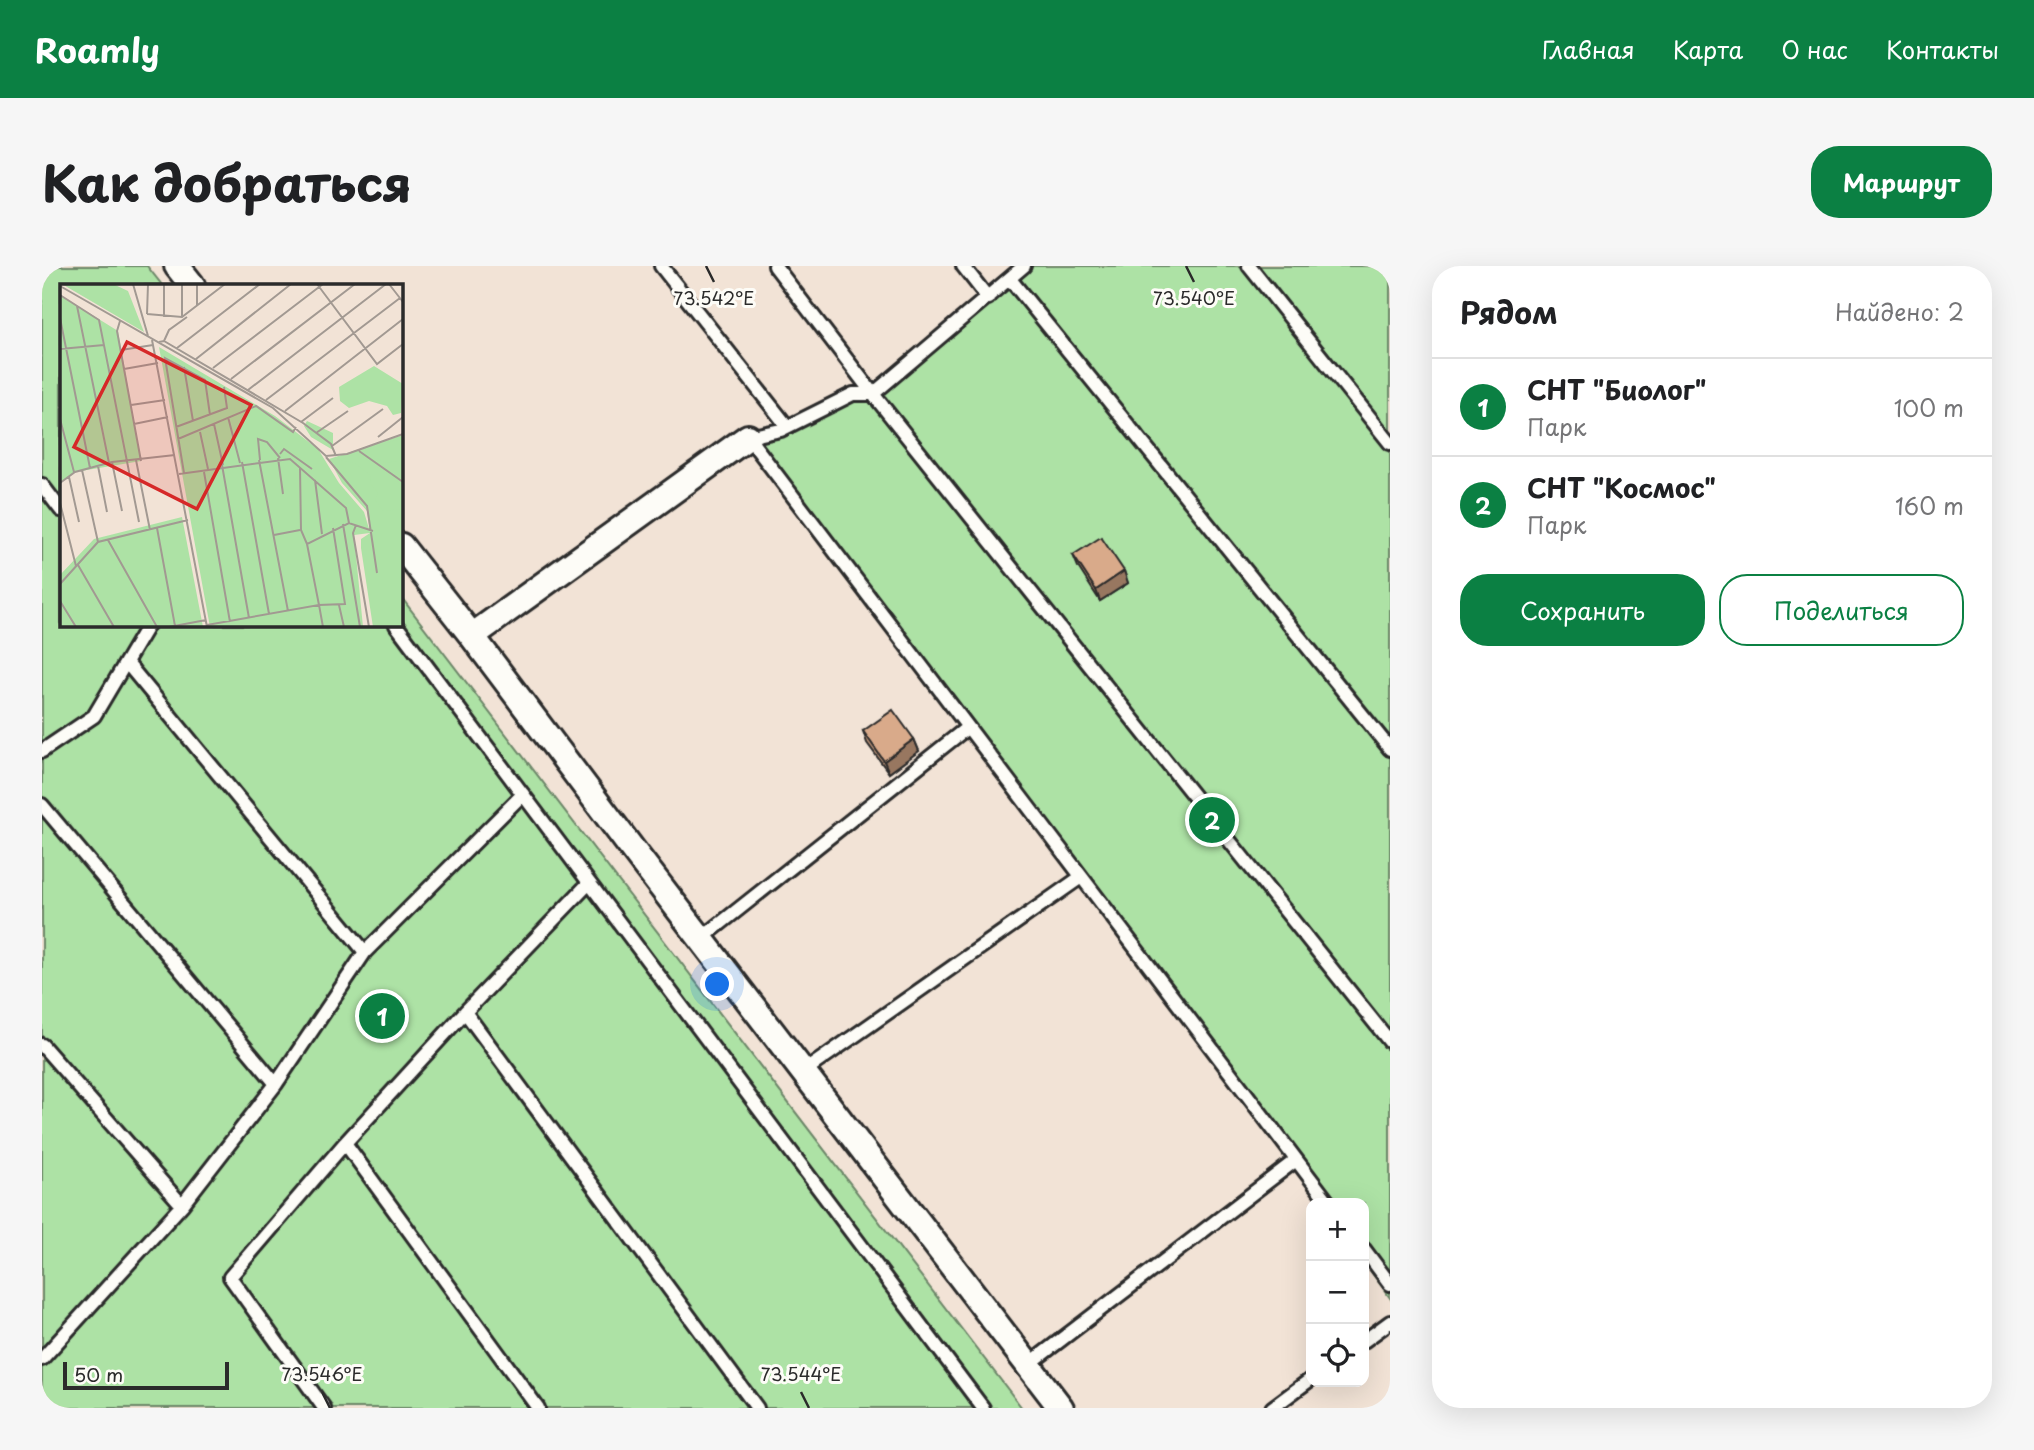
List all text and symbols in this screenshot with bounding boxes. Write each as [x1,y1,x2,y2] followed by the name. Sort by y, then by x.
[35,24,160,74] text: Roamly
[1542,31,1635,67] text: Главная
[1673,31,1743,67] text: Карта
[1781,31,1848,67] text: О нас
[1886,31,1999,67] text: Контакты
[42,145,412,219] text: Как добраться
[1811,146,1992,218] button: Маршрут
[60,284,402,626] inset map
[674,284,754,311] text: 73.542°E
[1153,284,1235,311] text: 73.540°E
[1460,289,1558,334] text: Рядом
[1835,294,1964,329] text: Найдено: 2
[1527,370,1706,409] text: СНТ "Биолог"
[1478,390,1489,425] text: 1
[1894,390,1964,425] text: 100 m
[1527,409,1586,444] text: Парк
[1527,468,1716,507] text: СНТ "Космос"
[1475,488,1491,523] text: 2
[1895,488,1964,523] text: 160 m
[1527,507,1586,542] text: Парк
[1460,574,1705,646] button: Сохранить
[1719,574,1964,646] button: Поделиться
[1189,794,1235,846] pin: 2
[700,967,734,1001] your location
[359,990,405,1042] pin: 1
[1306,1198,1369,1387] map controls
[1306,1198,1369,1261] button: +
[1306,1261,1369,1324] button: −
[1306,1324,1369,1387] button: locate
[63,1359,229,1391] scale bar
[74,1360,123,1388] text: 50 m
[281,1360,363,1387] text: 73.546°E
[761,1360,841,1387] text: 73.544°E

